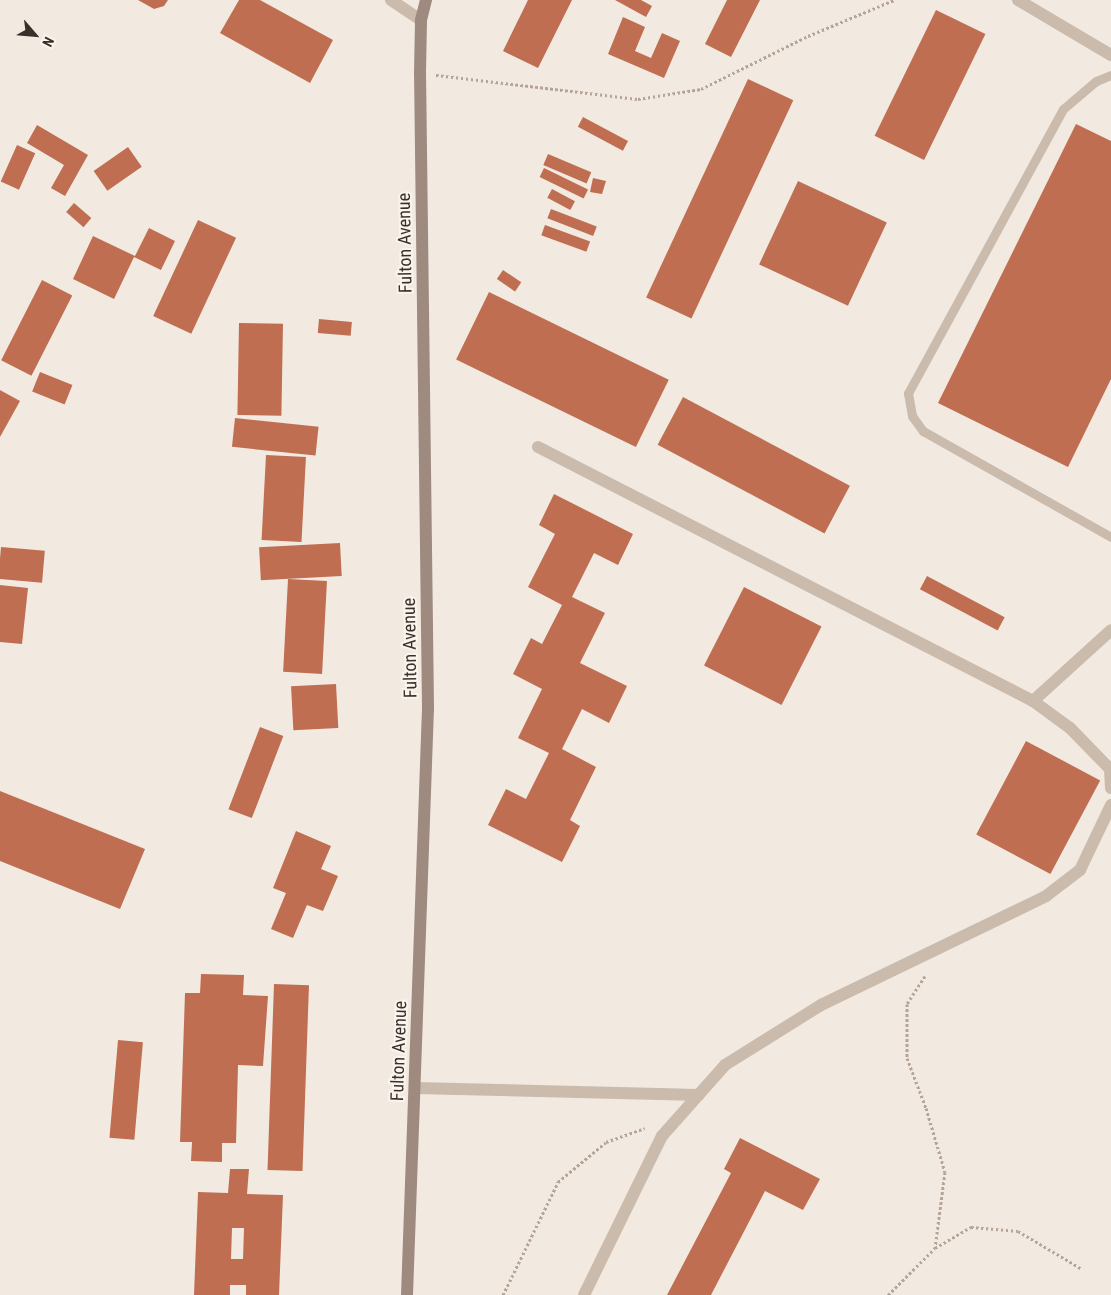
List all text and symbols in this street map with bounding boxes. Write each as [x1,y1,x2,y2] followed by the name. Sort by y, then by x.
[10,10,60,60] north arrow
[39,34,57,49] text: N
[393,193,417,293] street label: Fulton Avenue
[398,598,422,698] street label: Fulton Avenue
[386,1001,412,1101] street label: Fulton Avenue

